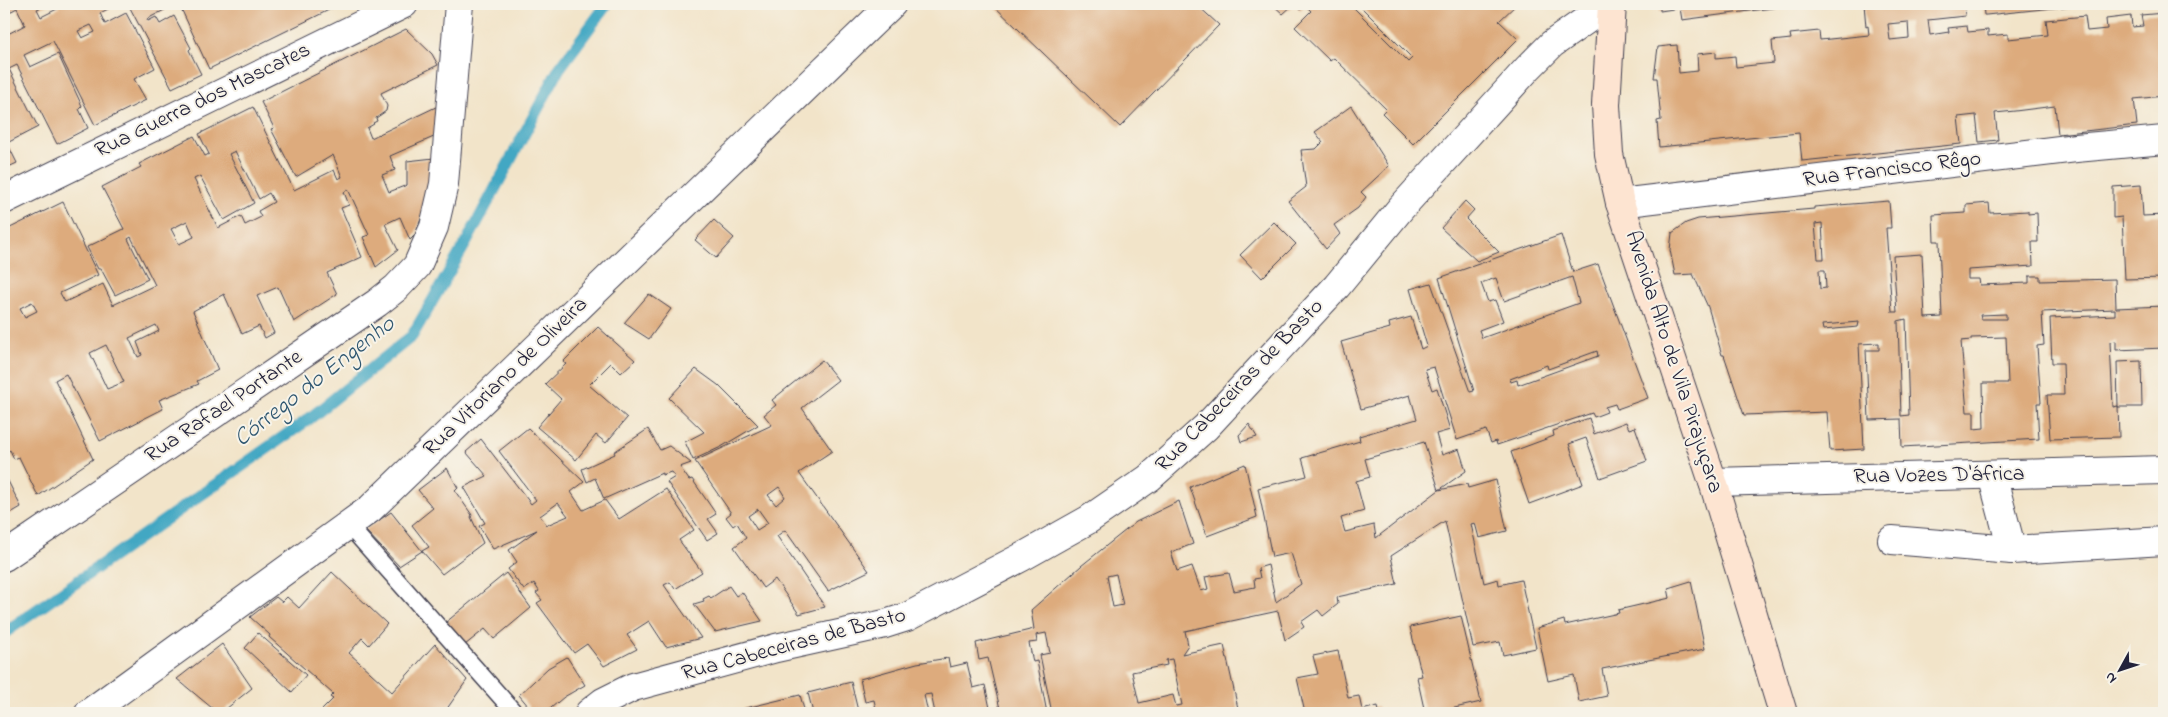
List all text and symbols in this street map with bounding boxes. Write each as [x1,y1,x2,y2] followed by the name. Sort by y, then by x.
[90,35,316,167] street label: Rua Guerra dos Mascates
[1801,143,1983,198] street label: Rua Francisco Rêgo
[1615,227,1731,497] street label: Avenida Alto de Vila Pirajuçara
[416,290,596,464] street label: Rua Vitoriano de Oliveira
[1148,292,1332,480] street label: Rua Cabeceiras de Basto
[227,307,404,456] water label: Córrego do Engenho
[139,342,309,472] street label: Rua Rafael Portante
[1853,459,2025,493] street label: Rua Vozes D'áfrica
[678,600,910,690] street label: Rua Cabeceiras de Basto
[2096,644,2146,694] north arrow
[2100,667,2122,688] text: N

